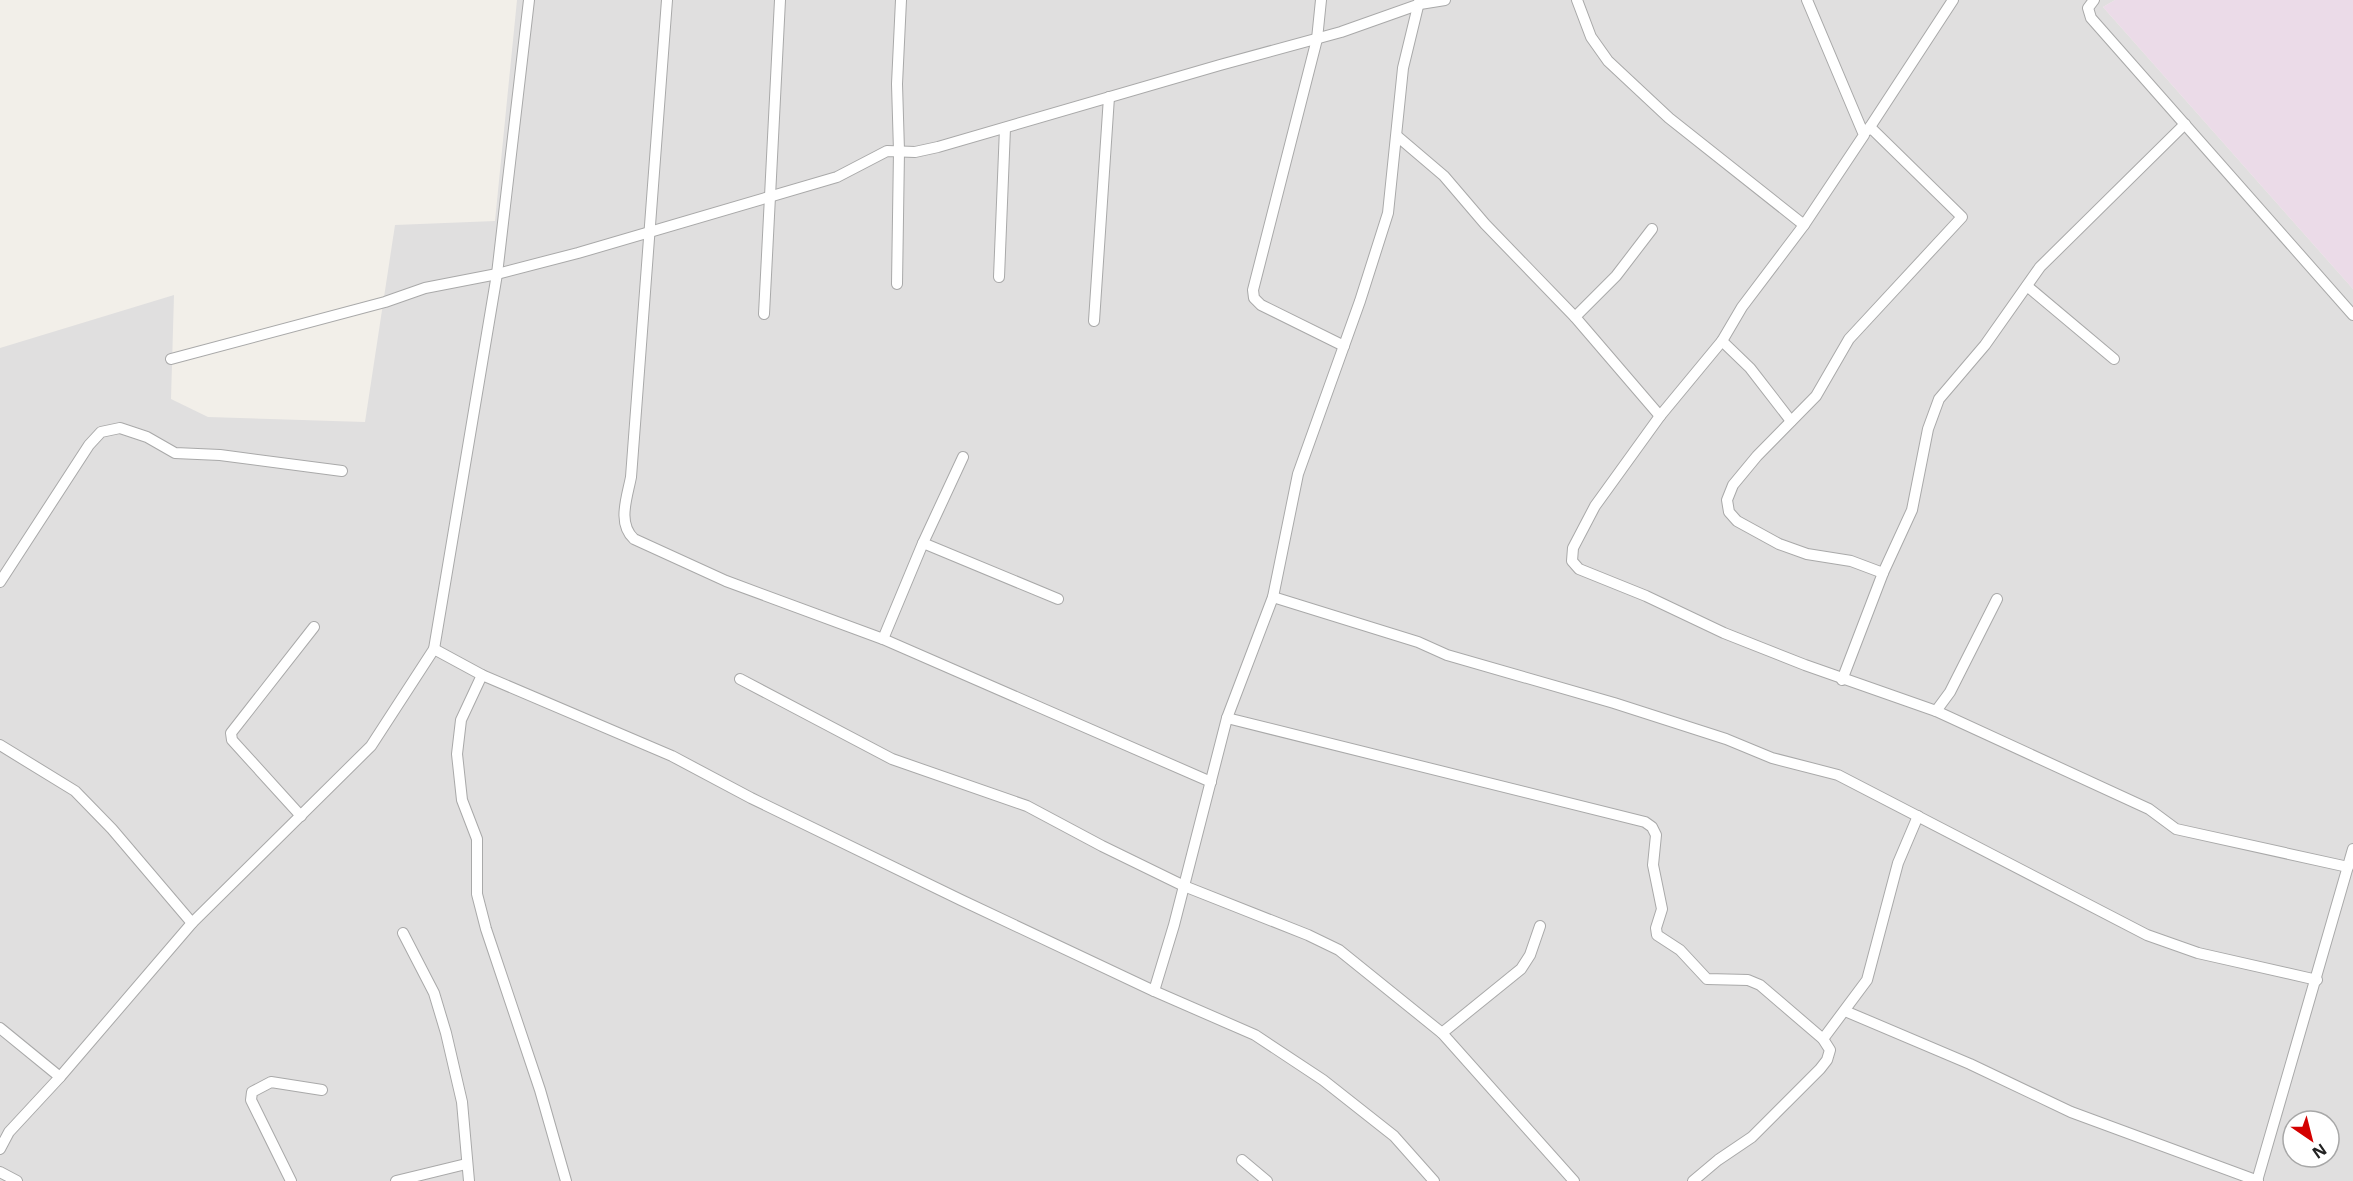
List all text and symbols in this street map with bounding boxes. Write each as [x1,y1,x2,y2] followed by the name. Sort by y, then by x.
[2281,1109,2341,1169] north arrow
[2308,1139,2331,1164] text: N

